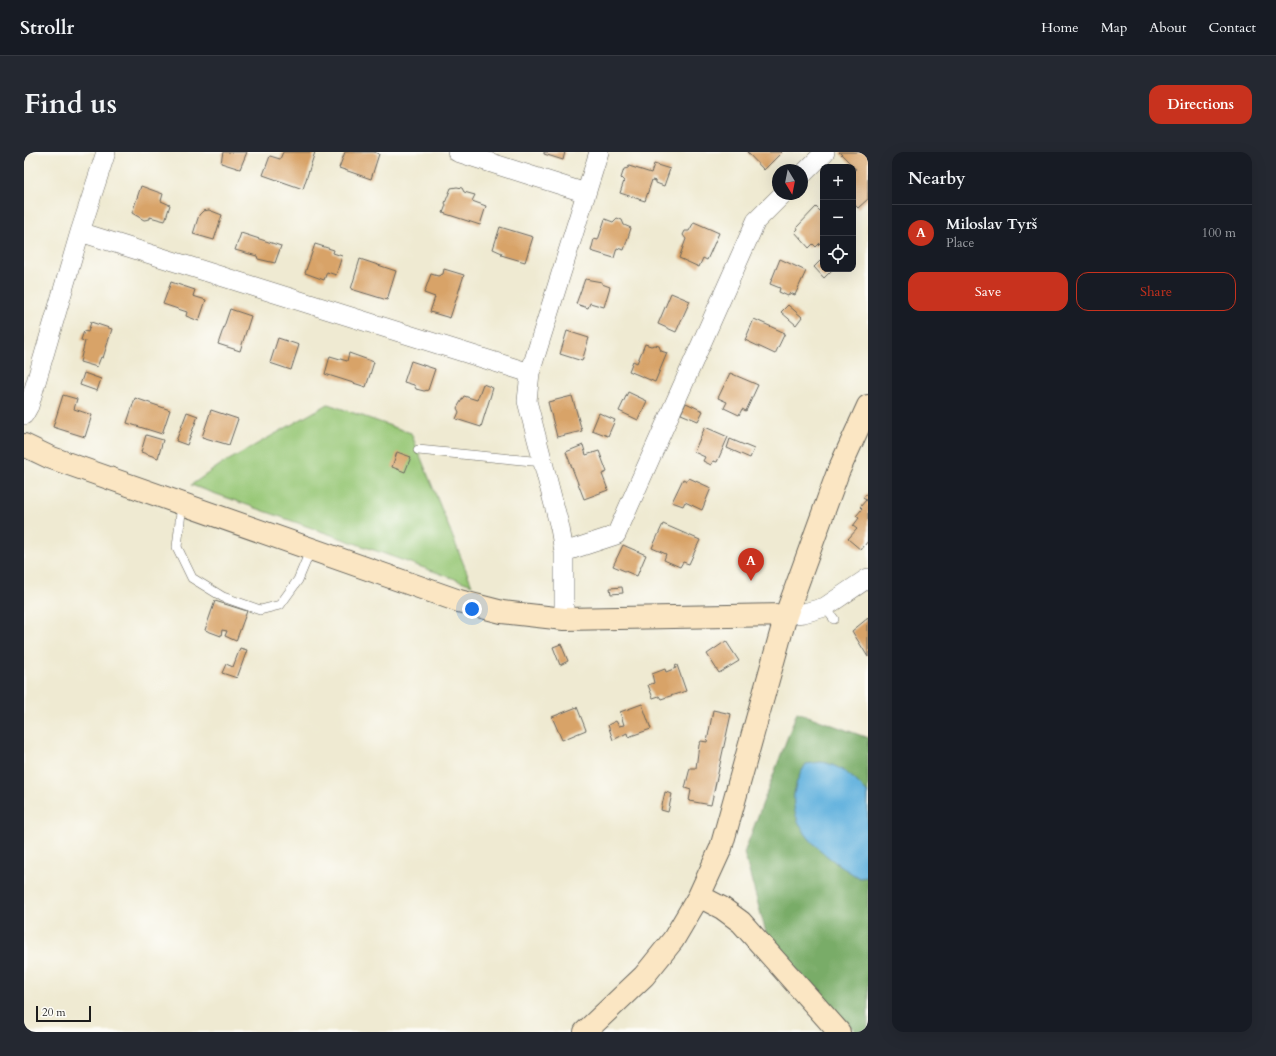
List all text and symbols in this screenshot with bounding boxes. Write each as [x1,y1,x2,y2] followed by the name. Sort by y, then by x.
[20,15,74,41] text: Strollr
[1041,18,1079,37] text: Home
[1101,18,1127,37] text: Map
[1149,18,1186,37] text: About
[1208,18,1256,37] text: Contact
[24,85,117,123] text: Find us
[1149,85,1252,124] button: Directions
[772,164,808,200] north arrow
[820,164,856,272] map controls
[820,164,856,200] button: +
[908,167,965,190] text: Nearby
[820,200,856,236] button: −
[946,214,1037,234] text: Miloslav Tyrš
[916,224,926,242] text: A
[1202,224,1236,242] text: 100 m
[946,234,974,252] text: Place
[820,236,856,272] button: locate
[908,272,1068,311] button: Save
[1076,272,1236,311] button: Share
[738,548,764,581] pin: A
[462,599,482,619] your location
[36,1004,91,1023] scale bar
[42,1005,66,1020] text: 20 m

